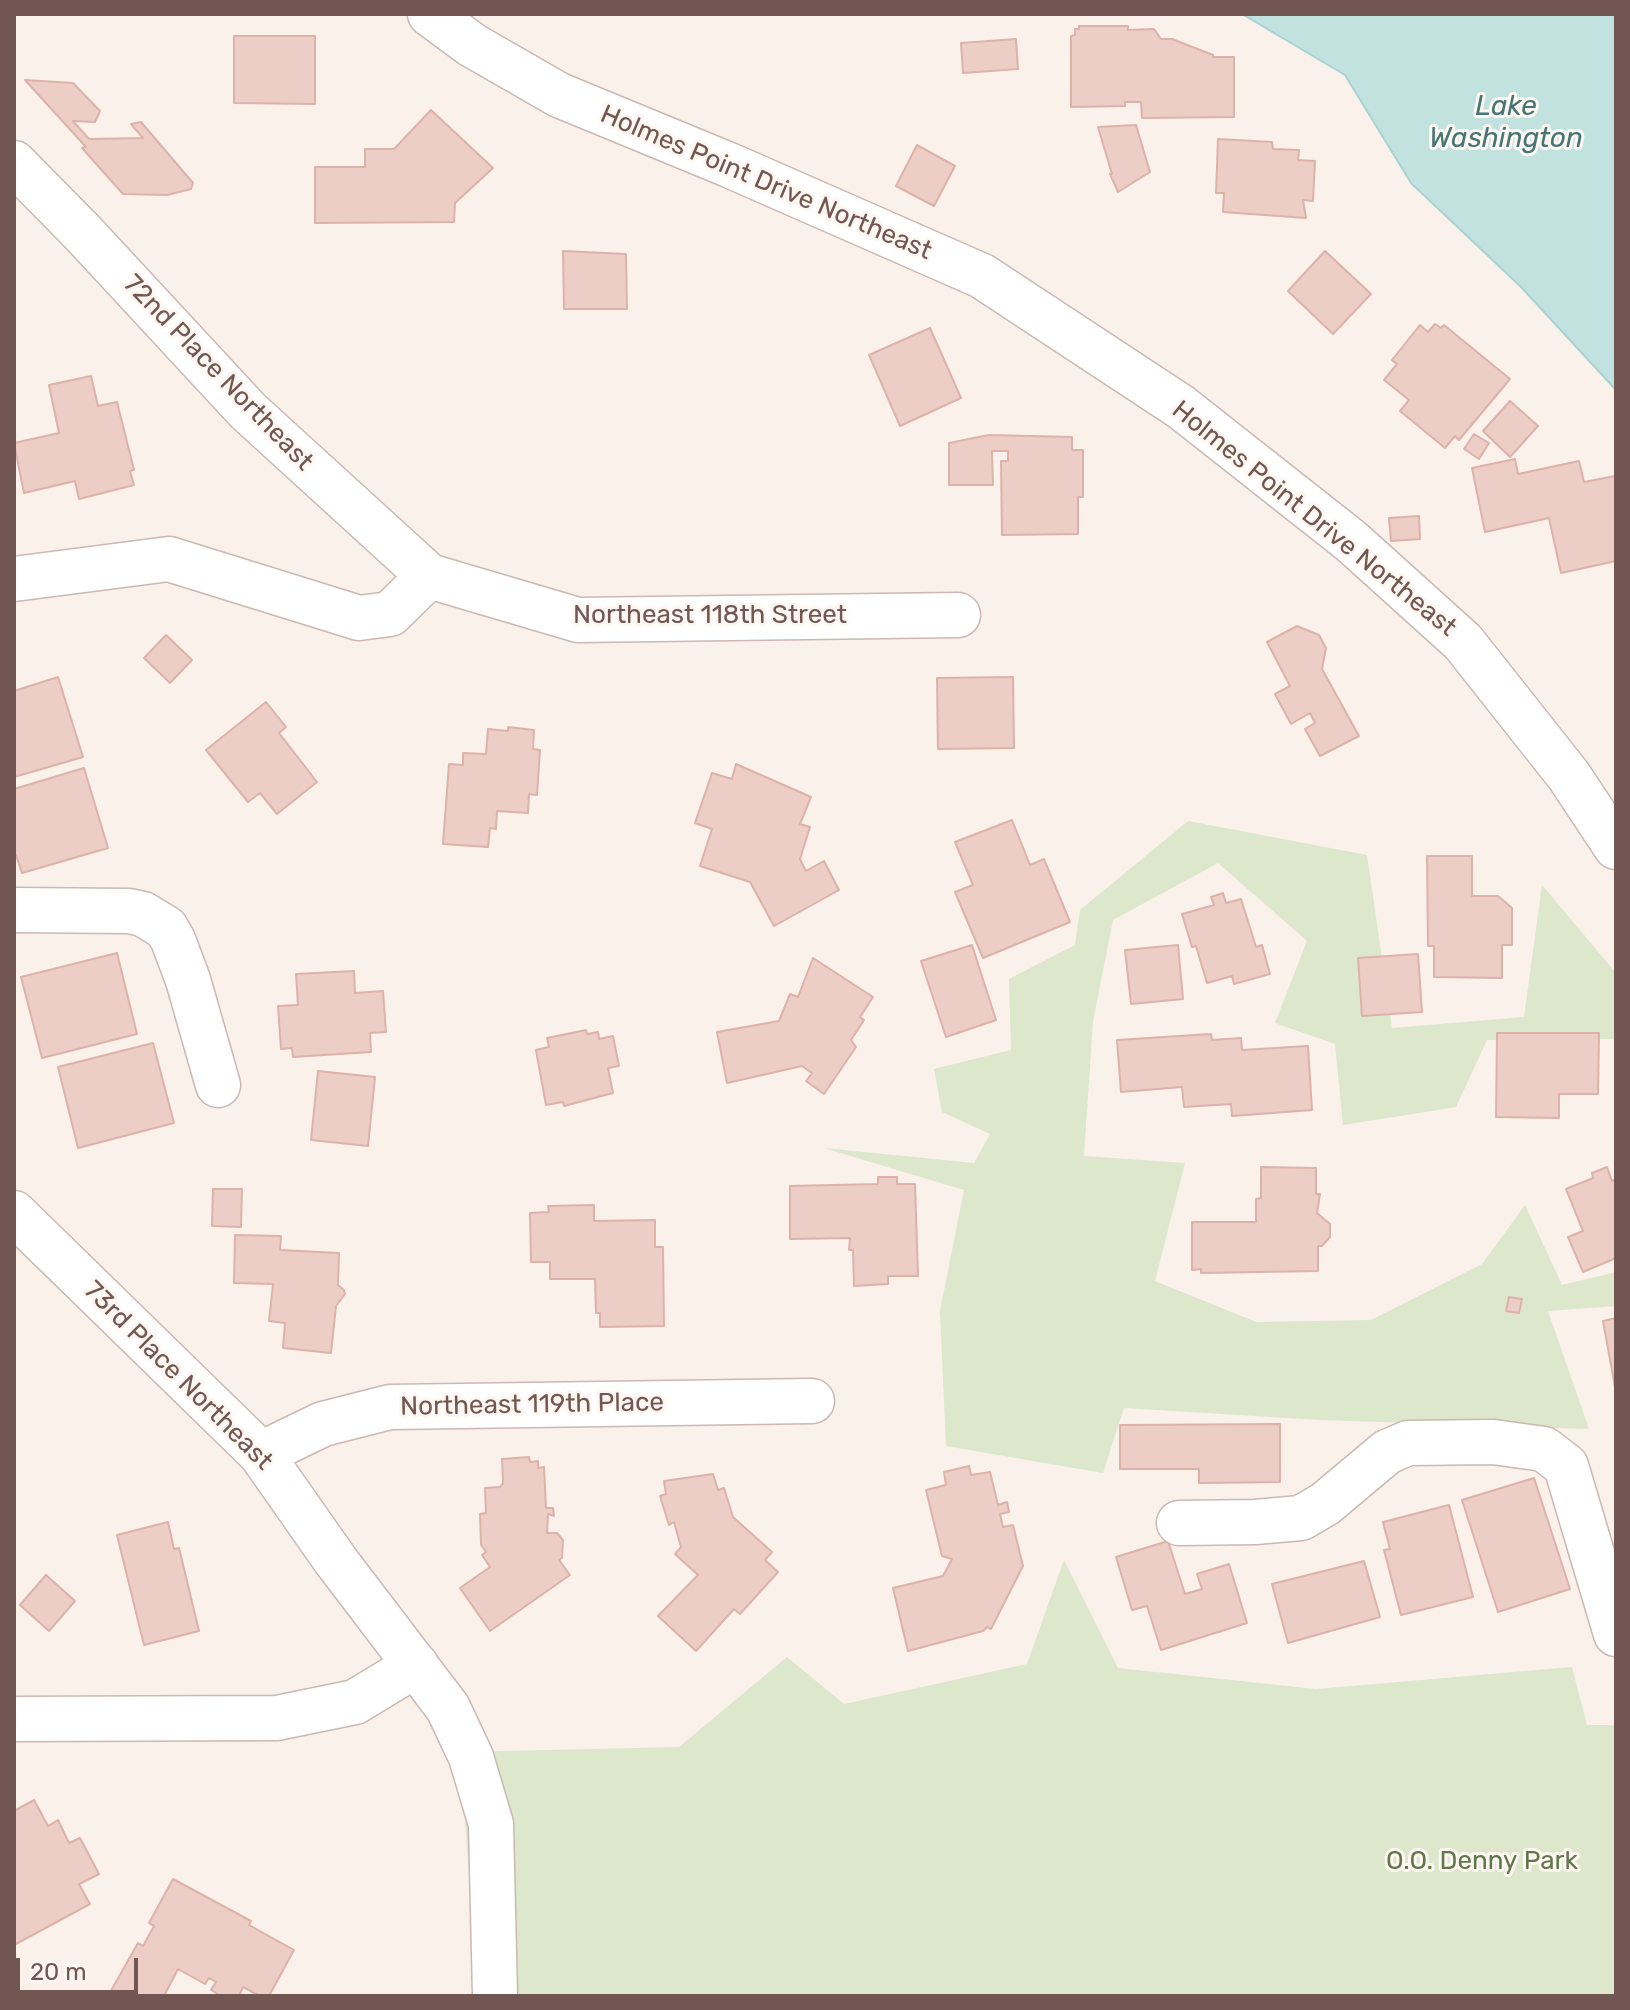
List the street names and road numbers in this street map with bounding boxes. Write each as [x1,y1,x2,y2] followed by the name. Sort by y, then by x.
[596,99,936,267] street label: Holmes Point Drive Northeast
[116,269,320,477] street label: 72nd Place Northeast
[1165,395,1463,643] street label: Holmes Point Drive Northeast
[573,599,847,631] street label: Northeast 118th Street
[77,1275,279,1477] street label: 73rd Place Northeast
[400,1387,664,1423] street label: Northeast 119th Place

